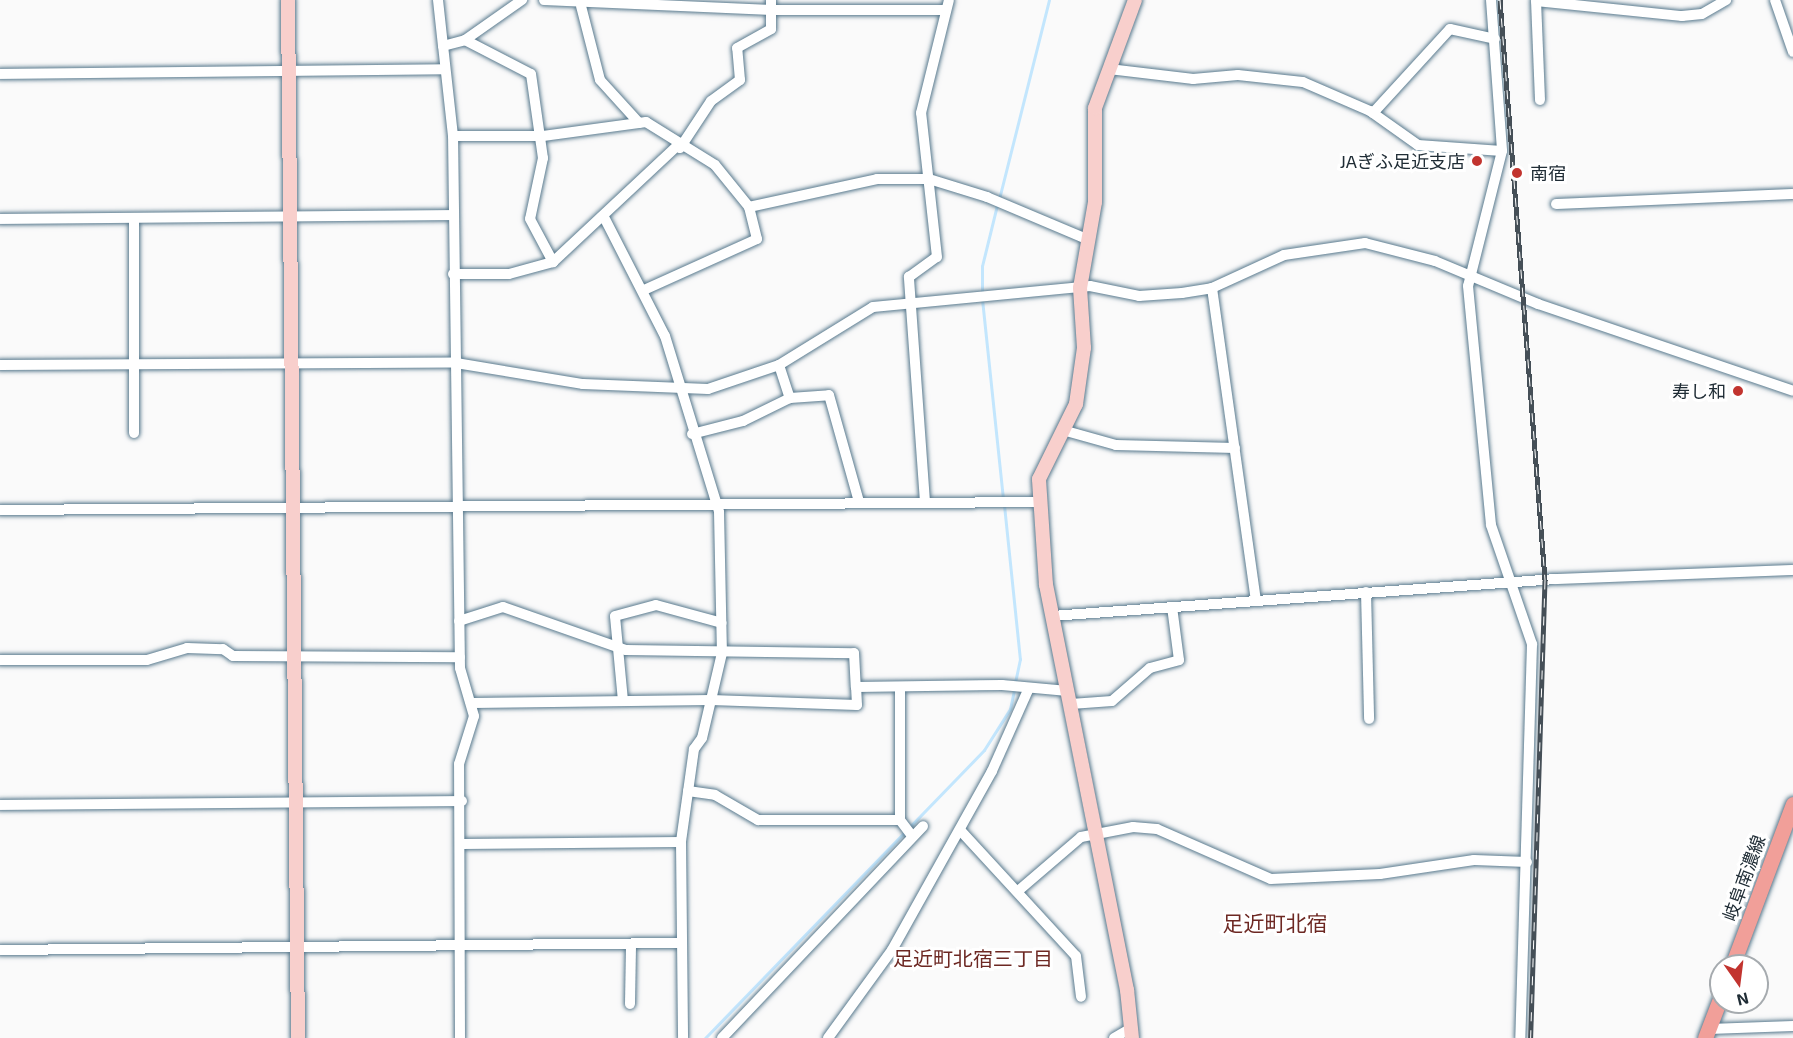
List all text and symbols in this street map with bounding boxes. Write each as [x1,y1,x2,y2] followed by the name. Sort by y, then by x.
[1340,150,1465,172] place label: JAぎふ足近支店
[1470,154,1484,168] marker: JAぎふ足近支店
[1530,162,1566,184] place label: 南宿
[1508,164,1526,182] marker: 南宿
[1672,380,1726,402] place label: 寿し和
[1731,384,1745,398] marker: 寿し和
[1718,832,1770,924] street label: 岐阜南濃線
[1223,910,1327,936] district label: 足近町北宿
[893,946,1053,970] district label: 足近町北宿三丁目
[1709,954,1769,1014] north arrow
[1735,989,1751,1011] text: N

